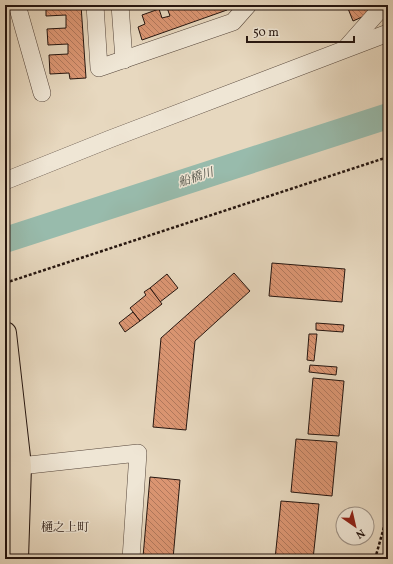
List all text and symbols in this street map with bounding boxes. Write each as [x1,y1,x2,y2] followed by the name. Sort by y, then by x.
[247,18,354,44] scale bar
[253,25,279,41] text: 50 m
[176,164,217,191] water label: 船橋川
[335,506,375,546] north arrow
[41,520,89,536] district label: 樋之上町
[352,525,367,542] text: N

